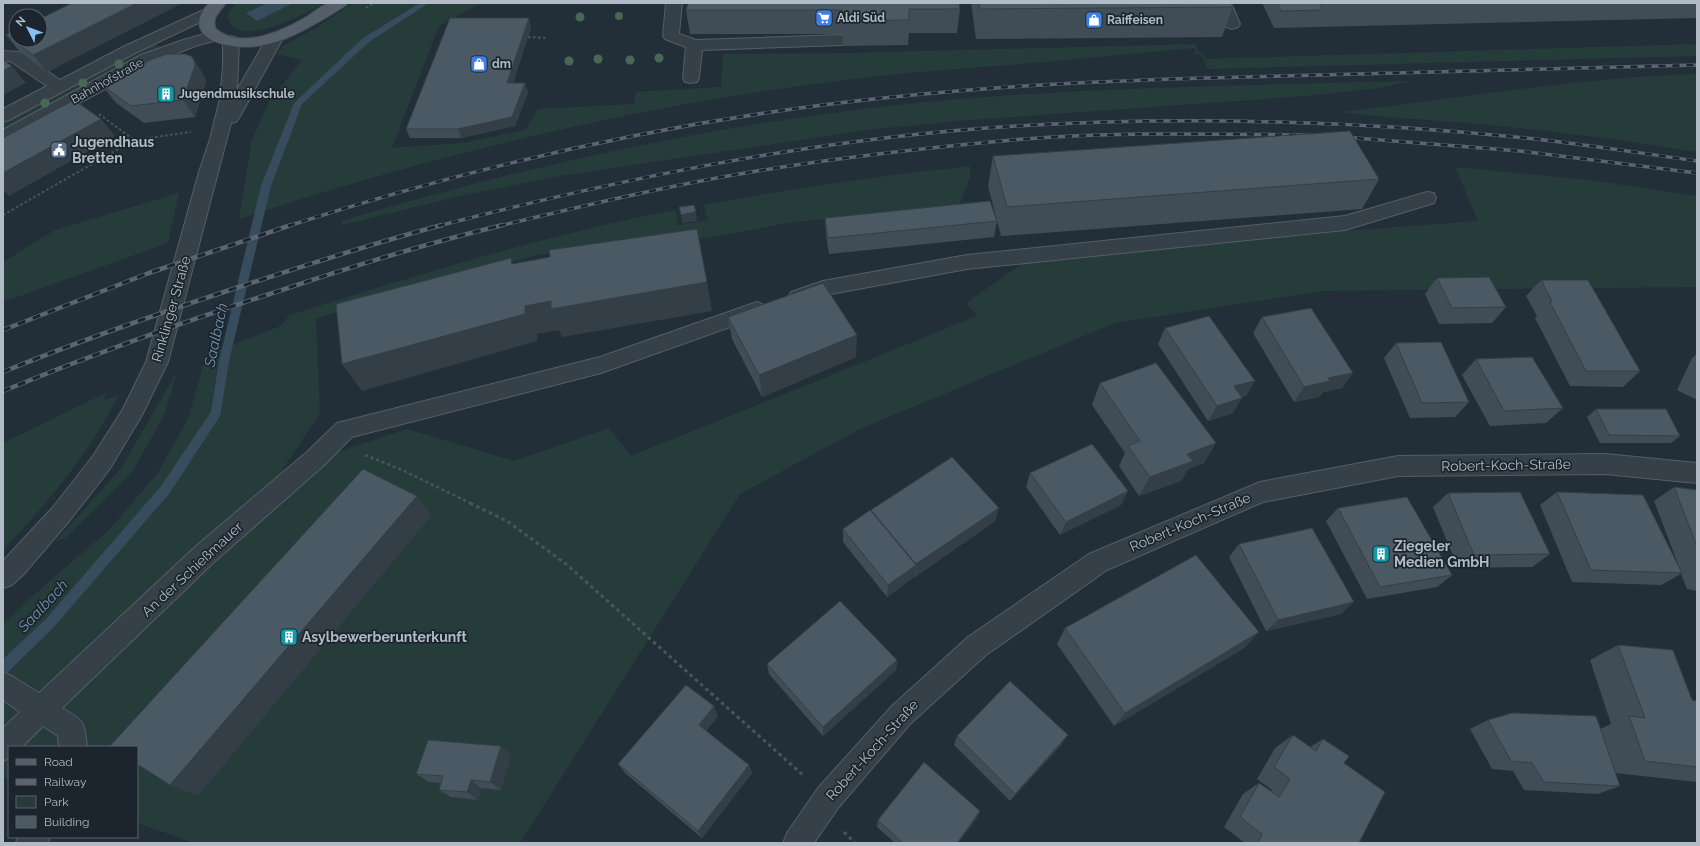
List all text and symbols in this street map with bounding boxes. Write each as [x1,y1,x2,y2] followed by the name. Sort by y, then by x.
[8,8,48,48] north arrow
[814,8,834,28] supermarket icon: Aldi Süd
[1084,10,1104,30] shop icon: Raiffeisen
[837,11,885,25] place label: Aldi Süd
[1107,13,1163,27] place label: Raiffeisen
[13,14,29,29] text: N
[469,54,489,74] shop icon: dm
[68,55,146,107] street label: Bahnhofstraße
[492,57,511,71] place label: dm
[156,84,176,104] building icon: Jugendmusikschule
[179,87,295,101] place label: Jugendmusikschule
[72,134,154,166] place label: Jugendhaus Bretten
[49,140,69,160] public building icon: Jugendhaus Bretten
[148,254,194,364] street label: Rinklinger Straße
[200,301,232,370] water label: Saalbach
[1441,456,1571,474] street label: Robert-Koch-Straße
[1127,489,1253,555] street label: Robert-Koch-Straße
[138,518,246,620] street label: An der Schießmauer
[1394,538,1490,570] place label: Ziegeler Medien GmbH
[1371,544,1391,564] building icon: Ziegeler Medien GmbH
[14,576,72,637] water label: Saalbach
[279,627,299,647] building icon: Asylbewerberunterkunft
[302,629,467,645] place label: Asylbewerberunterkunft
[823,696,921,804] street label: Robert-Koch-Straße
[8,746,138,838] legend
[44,755,73,769] text: Road
[44,775,87,789] text: Railway
[44,795,69,809] text: Park
[44,815,90,829] text: Building

